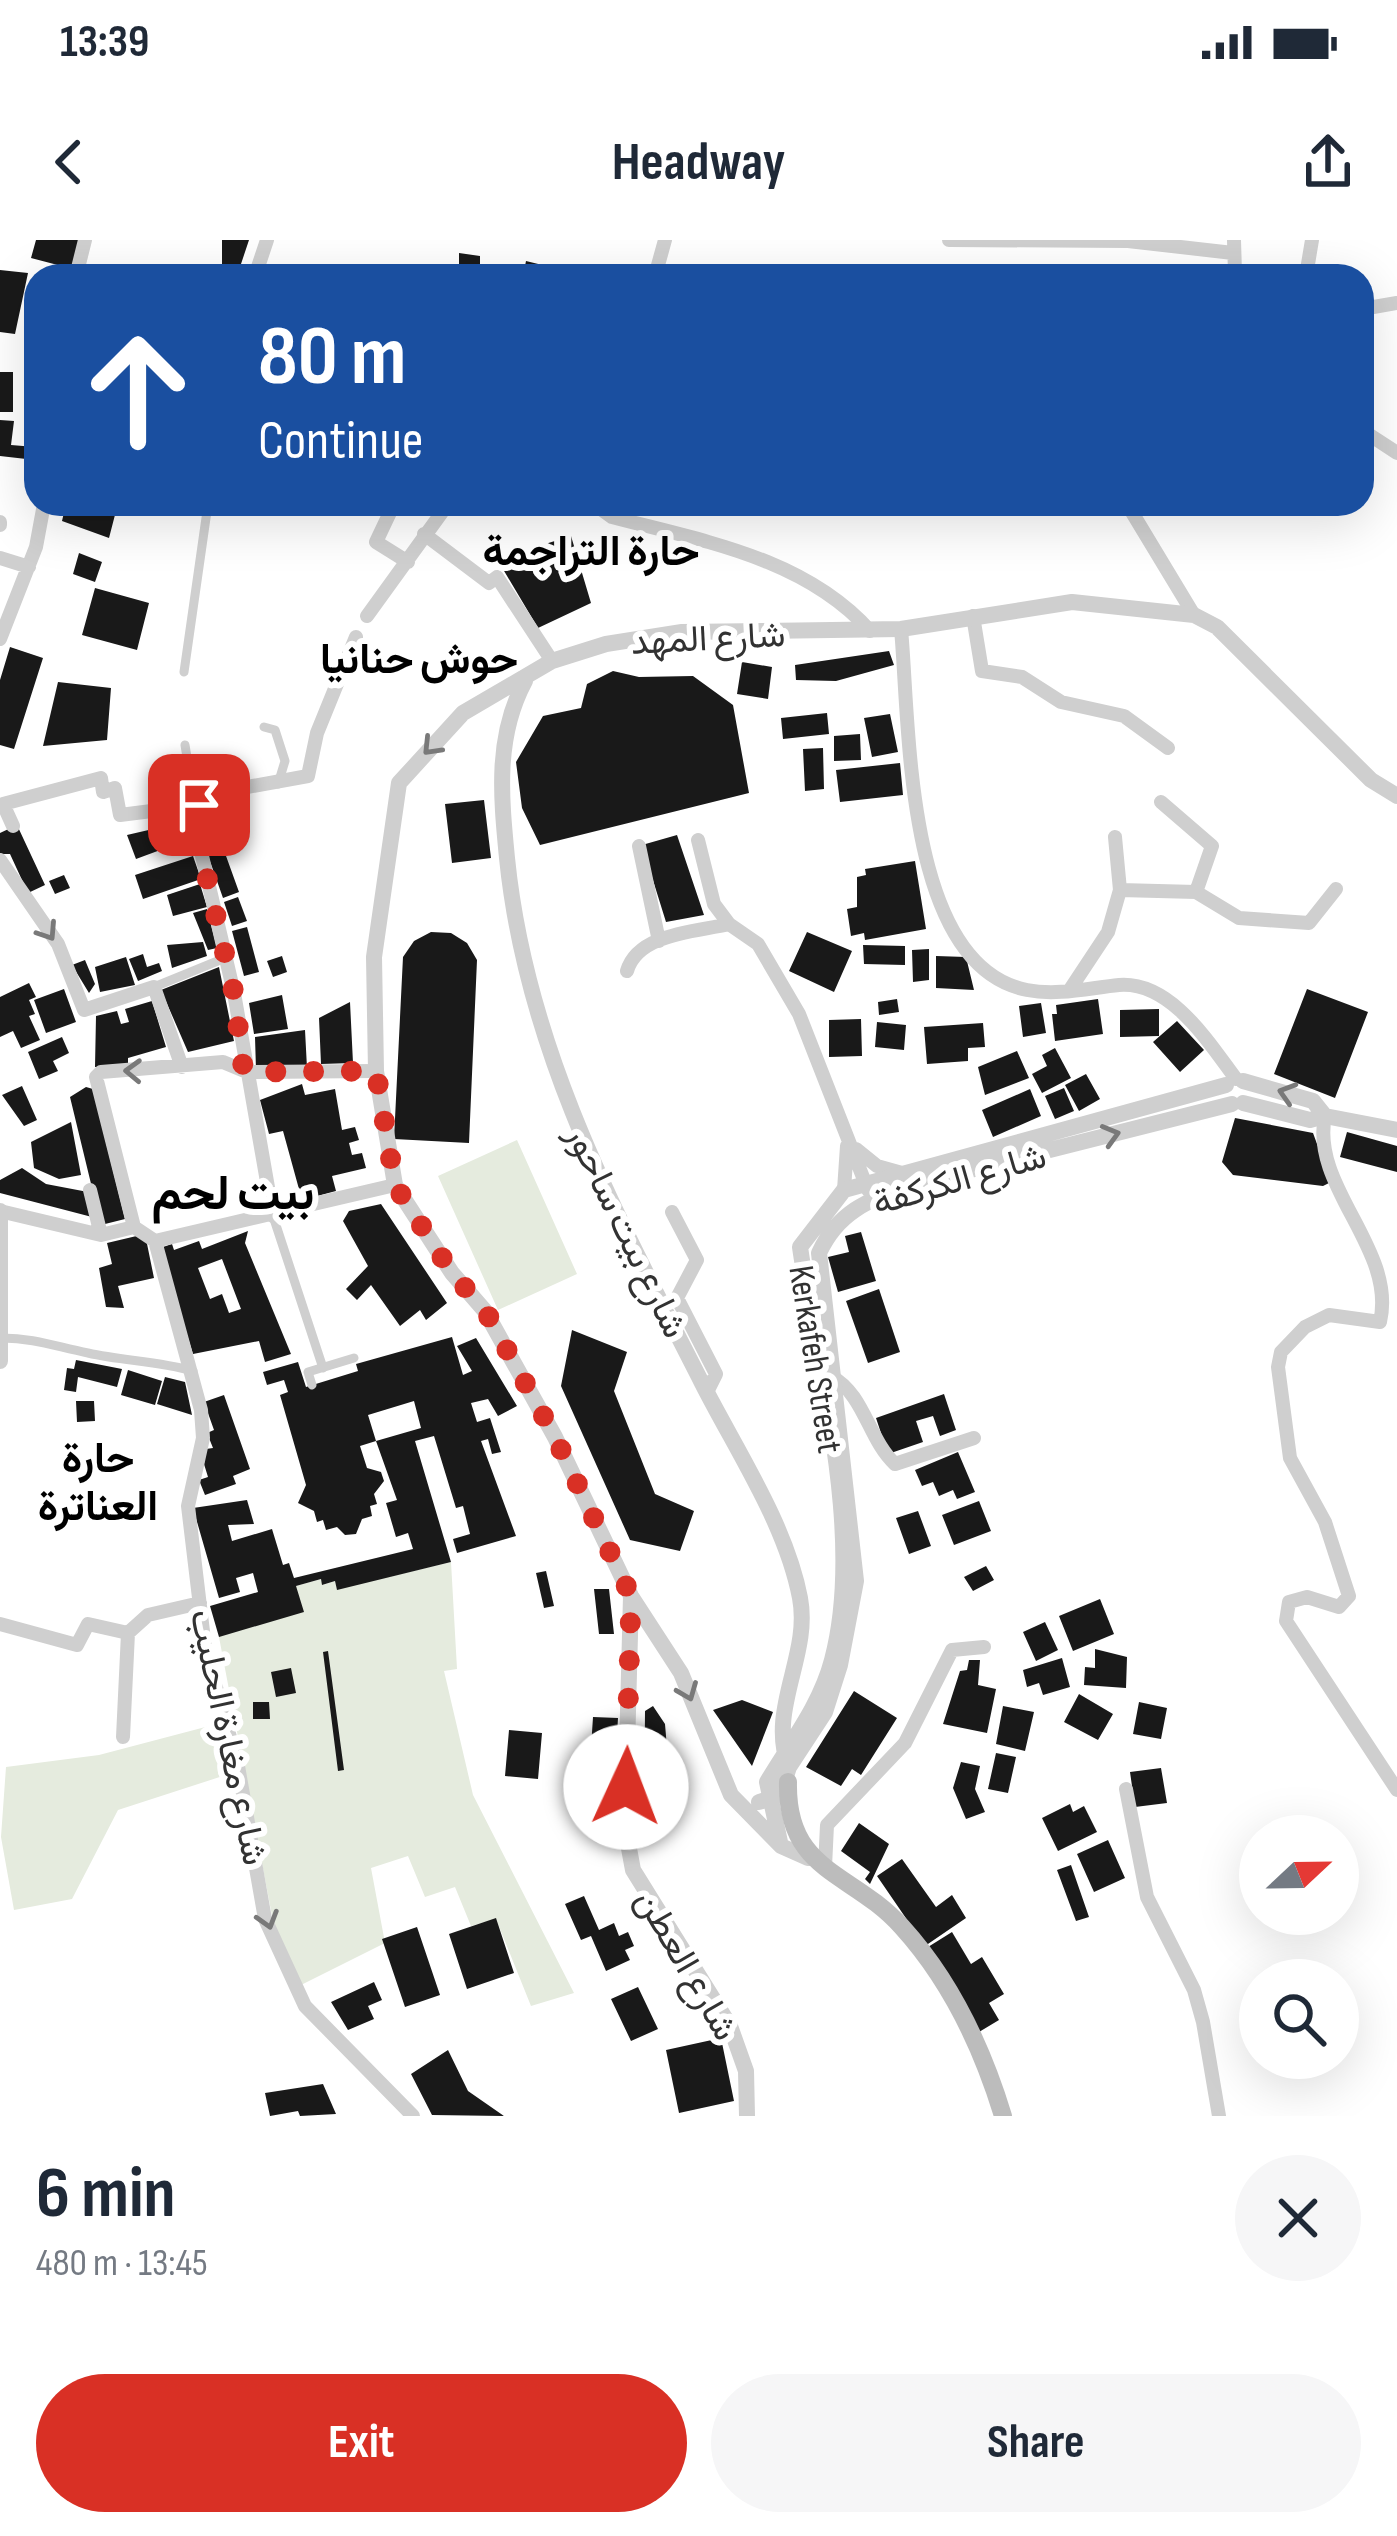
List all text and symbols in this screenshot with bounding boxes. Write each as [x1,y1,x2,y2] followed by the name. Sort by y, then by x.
[60,15,149,70] text: 13:39
[36,129,102,195] icon: back
[1295,129,1361,195] icon: share
[612,130,785,195] text: Headway
[258,307,406,408] text: 80 m
[60,312,216,468] icon: ahead
[258,409,424,474] text: Continue
[482,527,700,578] district label: حارة التراجمة
[630,614,786,666] street label: شارع المهد
[320,635,518,686] district label: حوش حنانيا
[423,733,445,755] one-way arrow
[148,754,250,856] pin
[166,772,232,838] icon: arrive
[34,918,56,940] one-way arrow
[123,1058,142,1084] one-way arrow
[1277,1082,1298,1107] one-way arrow
[554,1118,696,1346] street label: شارع بيت ساحور
[1100,1124,1121,1149] one-way arrow
[868,1135,1052,1227] street label: شارع الكركفة
[152,1166,314,1224] district label: بيت لحم
[778,1263,851,1456] street label: Kerkafeh Street
[38,1434,158,1533] district label: حارة العناترة
[178,1606,276,1870] street label: شارع مغارة الحليب
[674,1680,698,1701] one-way arrow
[563,1724,689,1850] position arrow
[1239,1815,1359,1935] north arrow
[1239,1815,1359,2079] map controls
[624,1882,746,2049] street label: شارع العطن
[254,1909,279,1930] one-way arrow
[1239,1959,1359,2079] button: search
[36,2151,176,2238] text: 6 min
[1235,2155,1361,2281] button: close
[36,2240,208,2287] text: 480 m · 13:45
[36,2374,687,2512] button: Exit
[711,2374,1361,2512] button: Share

